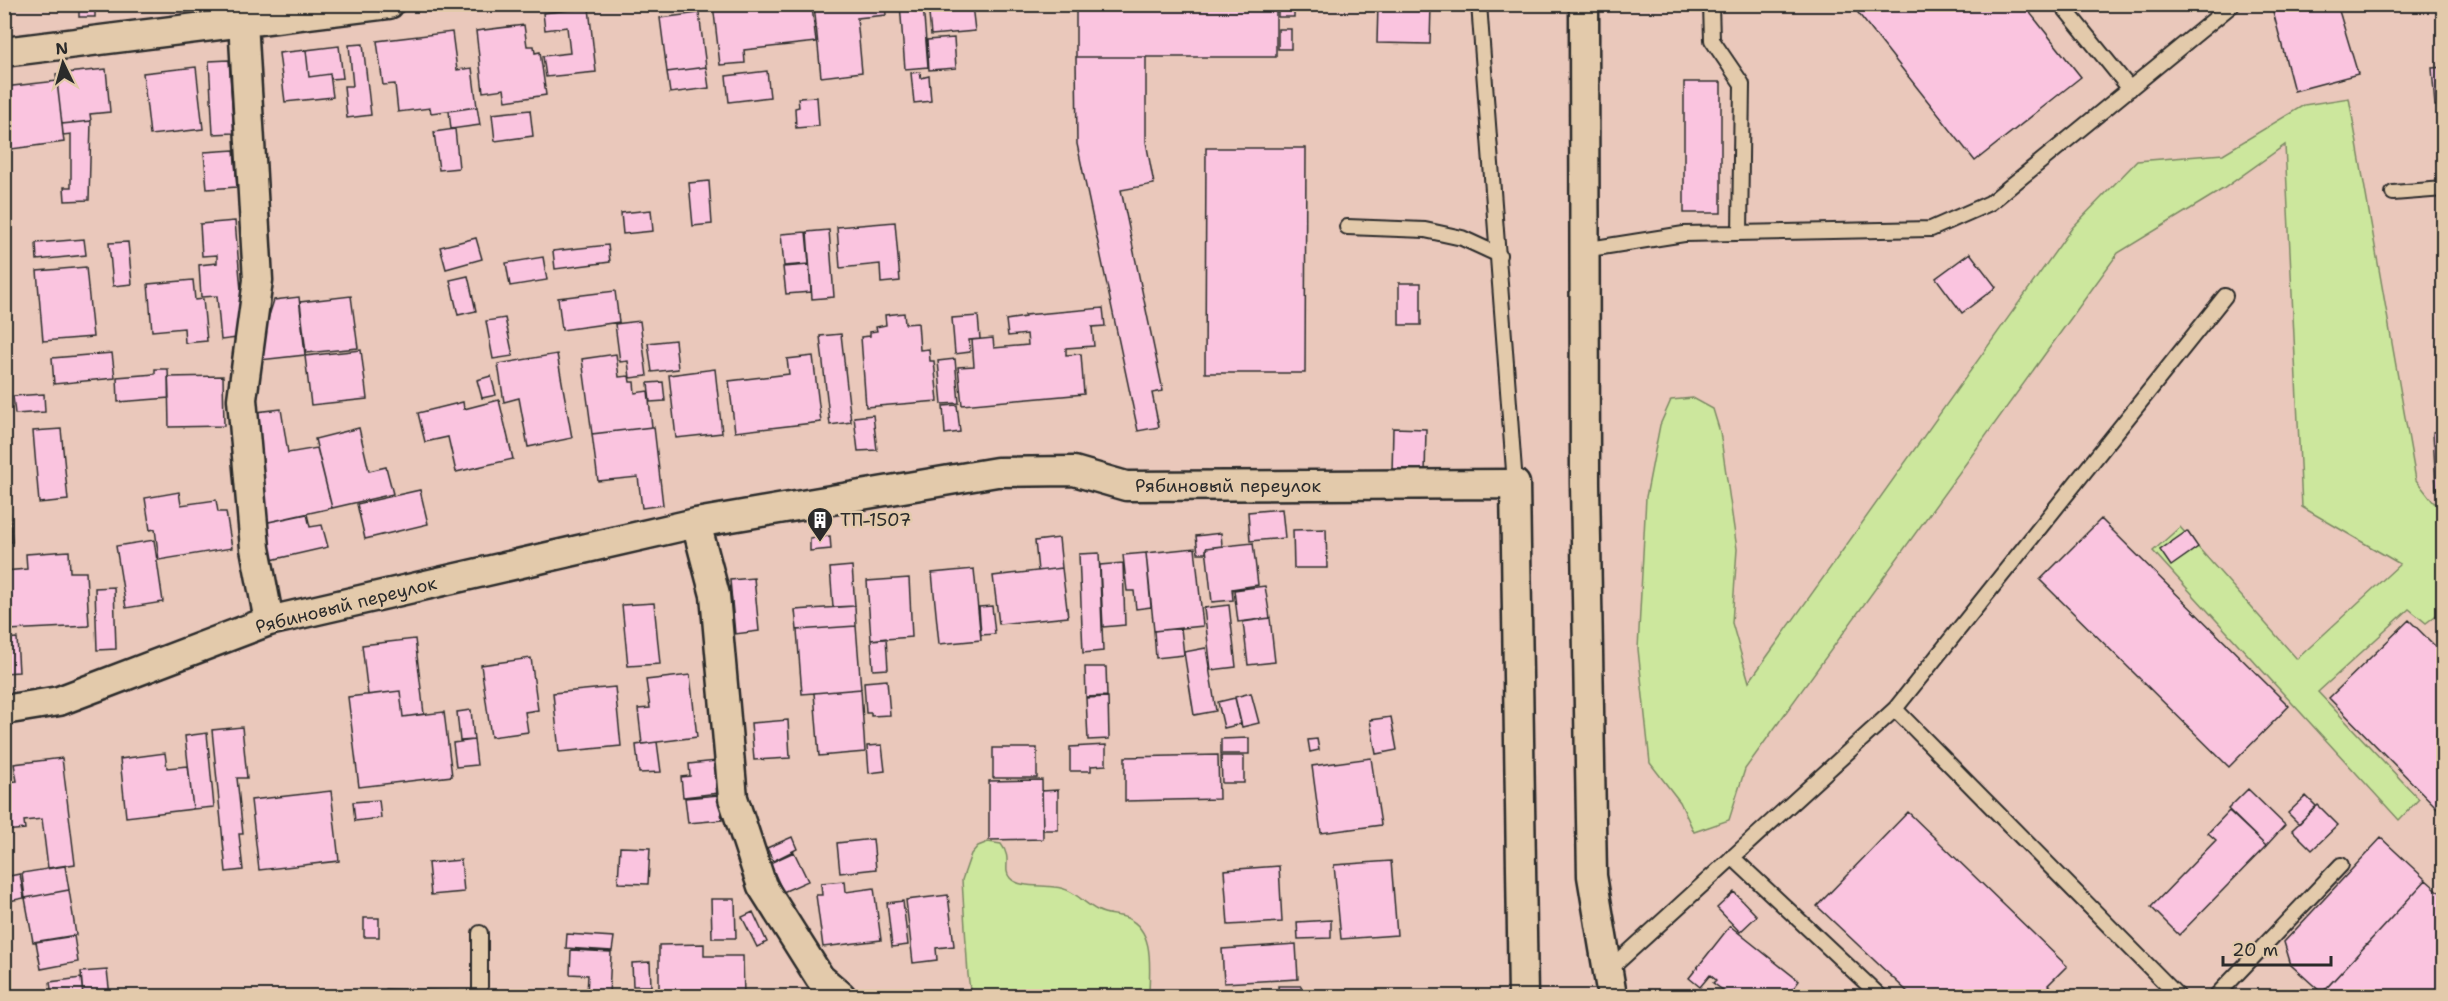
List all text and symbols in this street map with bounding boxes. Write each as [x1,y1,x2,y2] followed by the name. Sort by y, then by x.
[33,33,93,93] north arrow
[55,38,69,60] text: N
[1135,474,1321,498] street label: Рябиновый переулок
[805,505,835,543] building icon: ТП-1507
[840,508,911,532] place label: ТП-1507
[253,571,440,639] street label: Рябиновый переулок
[2223,929,2331,967] scale bar
[2232,938,2278,962] text: 20 m

